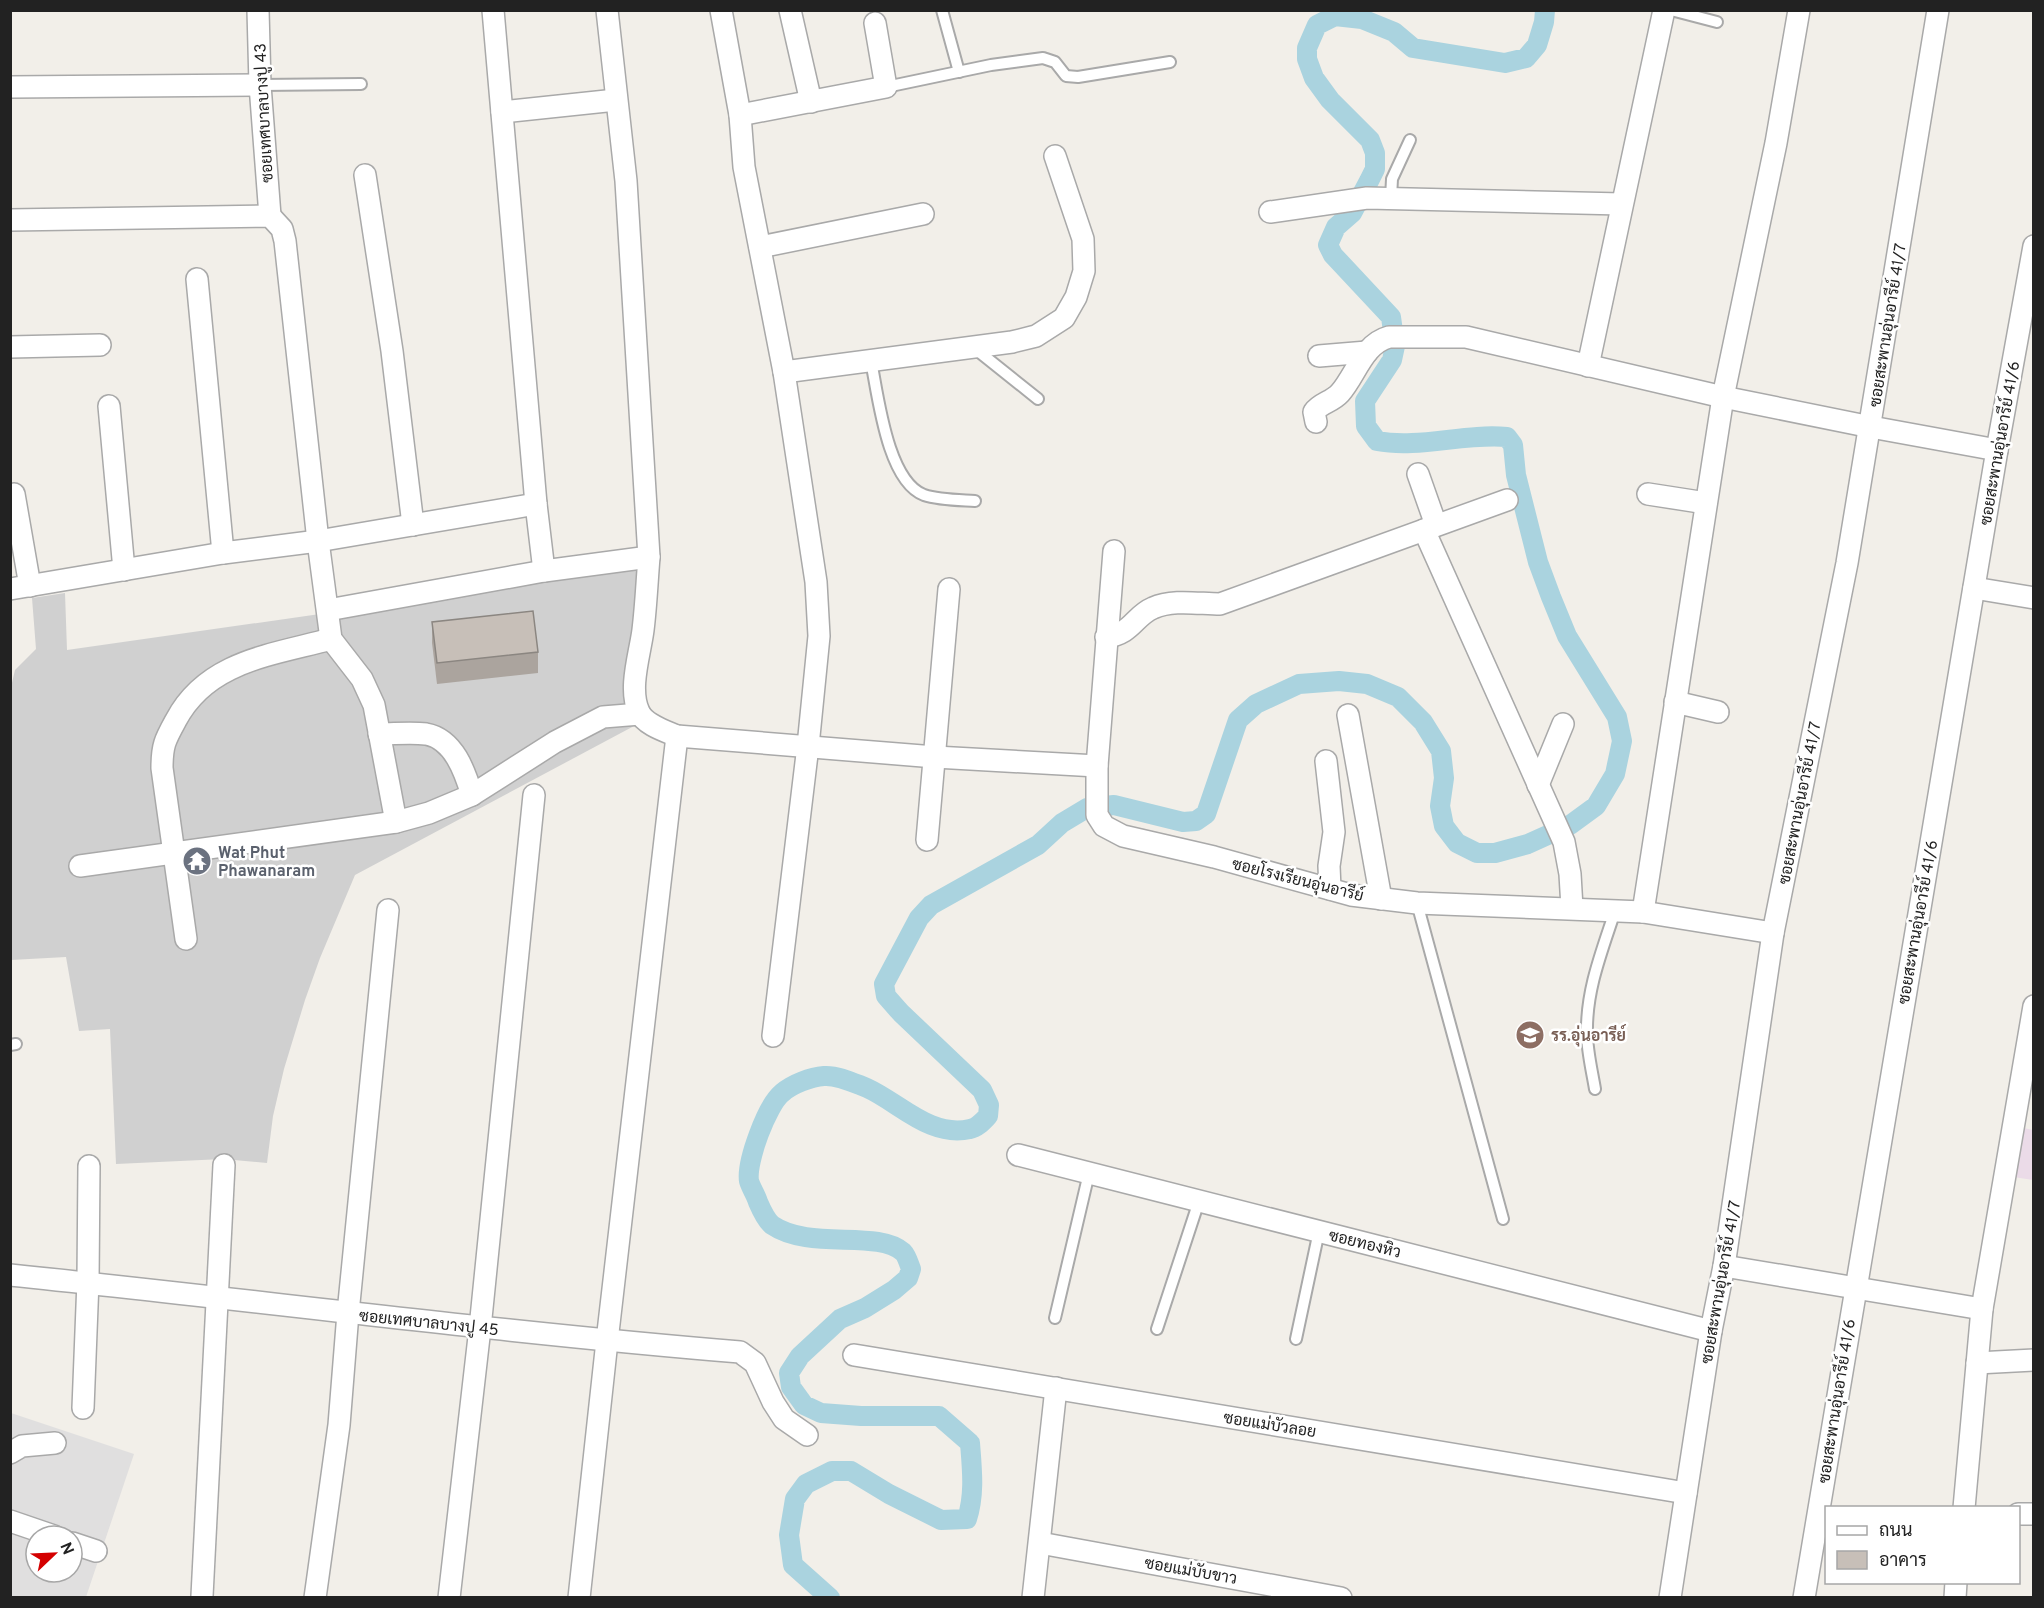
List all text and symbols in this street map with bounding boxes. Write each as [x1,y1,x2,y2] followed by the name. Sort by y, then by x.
[251,42,279,183] street label: ซอยเทศบาลบางปู 43
[1862,241,1912,409] street label: ซอยสะพานอุ่นอารีย์ 41/7
[1973,359,2025,527] street label: ซอยสะพานอุ่นอารีย์ 41/6
[1771,719,1827,887] street label: ซอยสะพานอุ่นอารีย์ 41/7
[1891,838,1943,1006] street label: ซอยสะพานอุ่นอารีย์ 41/6
[218,844,315,882] place label: Wat Phut Phawanaram
[181,845,213,877] temple icon: Wat Phut Phawanaram
[1230,851,1366,907] street label: ซอยโรงเรียนอุ่นอารีย์
[1514,1019,1546,1051] school or university icon: รร.อุ่นอารีย์
[1551,1024,1627,1047] place label: รร.อุ่นอารีย์
[1694,1198,1746,1366] street label: ซอยสะพานอุ่นอารีย์ 41/7
[1326,1225,1403,1264] street label: ซอยทองหิว
[358,1307,500,1341] street label: ซอยเทศบาลบางปู 45
[1811,1317,1861,1485] street label: ซอยสะพานอุ่นอารีย์ 41/6
[1222,1407,1318,1443] street label: ซอยแม่บัวลอย
[1825,1506,2020,1584] legend
[1879,1520,1912,1543] text: ถนน
[24,1524,84,1584] north arrow
[55,1540,77,1558] text: N
[1879,1550,1927,1573] text: อาคาร
[1143,1552,1239,1590] street label: ซอยแม่บับขาว

